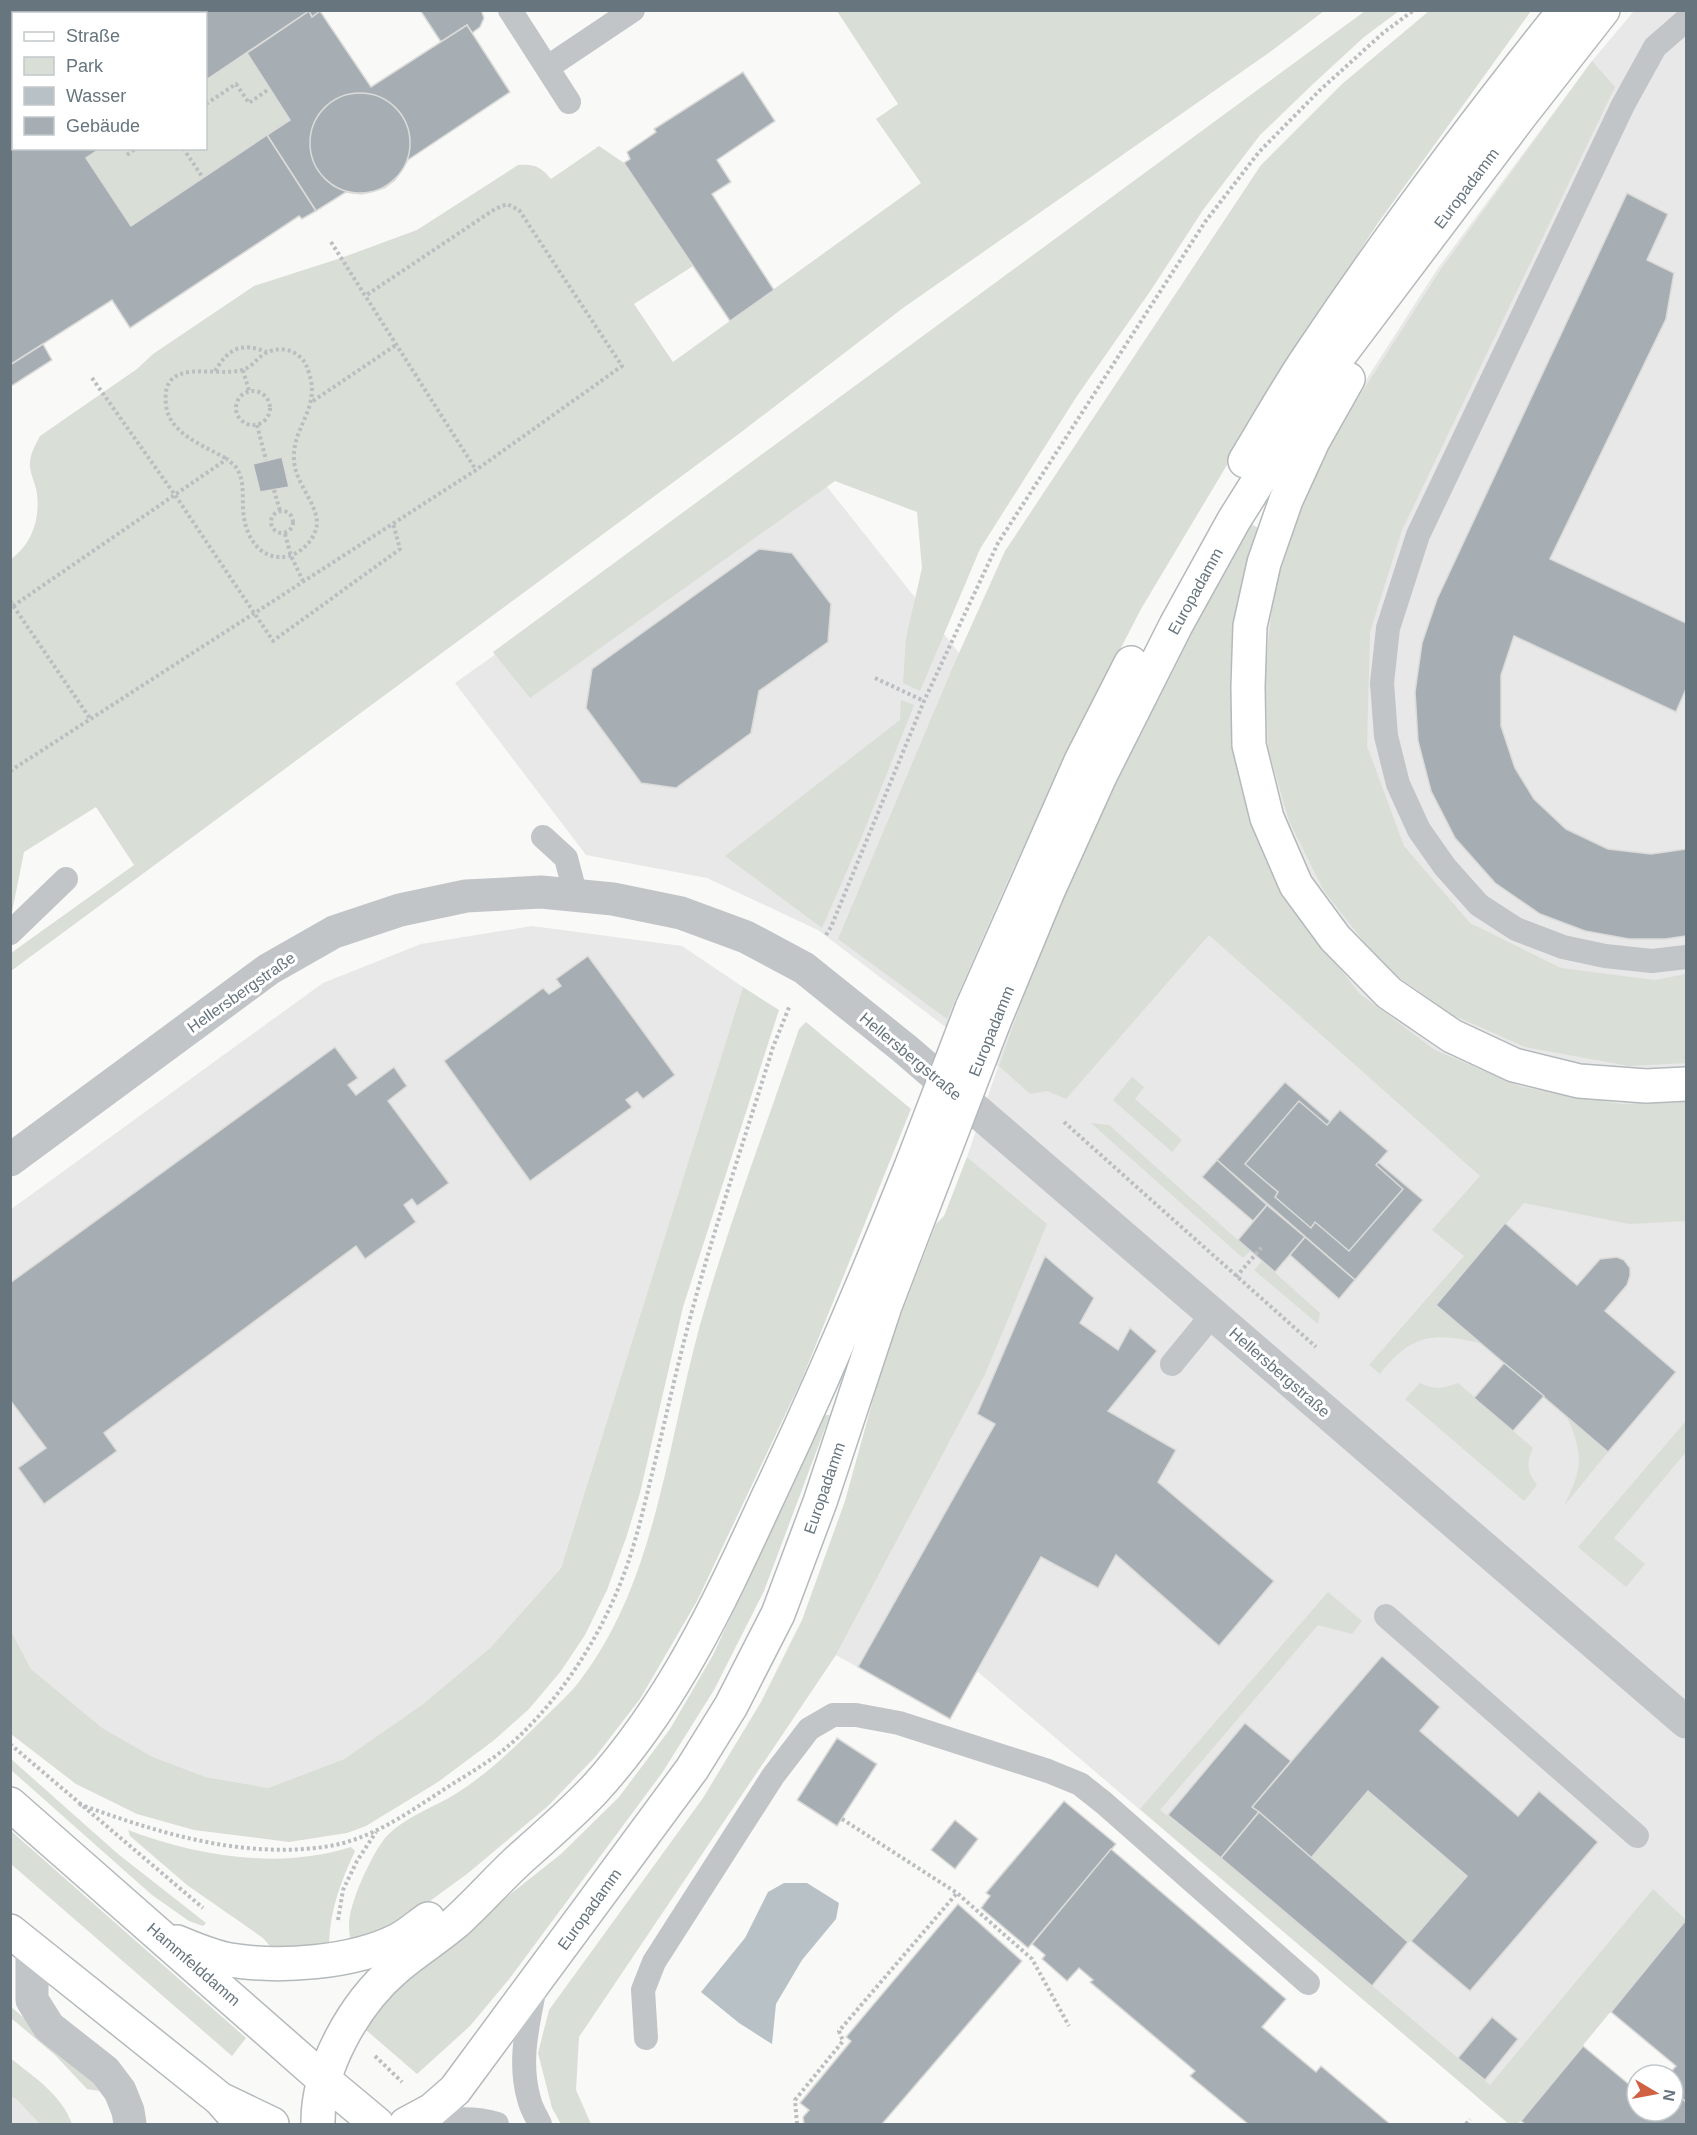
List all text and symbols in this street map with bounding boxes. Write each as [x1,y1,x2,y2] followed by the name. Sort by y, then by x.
[12,12,207,150] legend
[66,26,120,46] text: Straße
[66,56,104,76] text: Park
[66,86,126,106] text: Wasser
[66,116,140,136] text: Gebäude
[1431,145,1502,232] street label: Europadamm
[1165,545,1226,637] street label: Europadamm
[184,949,298,1036] street label: Hellersbergstraße
[966,983,1017,1079] street label: Europadamm
[857,1009,965,1104] street label: Hellersbergstraße
[1226,1324,1333,1421] street label: Hellersbergstraße
[801,1440,848,1536] street label: Europadamm
[554,1865,625,1953] street label: Europadamm
[144,1919,244,2009] street label: Hammfelddamm
[1625,2063,1685,2123] north arrow
[1660,2088,1679,2103] text: N

